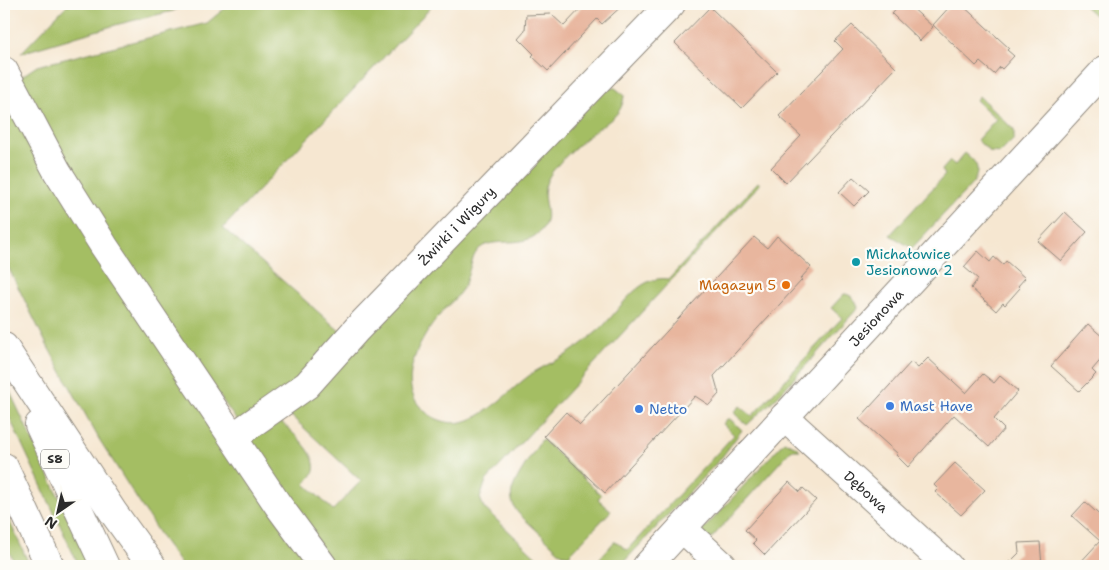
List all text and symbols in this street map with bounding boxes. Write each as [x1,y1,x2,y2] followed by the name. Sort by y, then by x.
[414,182,499,269] street label: Żwirki i Wigury
[866,245,953,279] place label: Michałowice Jesionowa 2
[850,256,862,268] marker: Michałowice Jesionowa 2
[699,276,776,294] place label: Magazyn 5
[780,279,792,291] marker: Magazyn 5
[845,285,908,350] street label: Jesionowa
[900,397,973,415] place label: Mast Have
[649,400,687,418] place label: Netto
[884,400,896,412] marker: Mast Have
[633,403,645,415] marker: Netto
[41,449,69,468] road number: S8
[840,467,892,517] street label: Dębowa
[32,488,82,538] north arrow
[41,512,60,533] text: N

